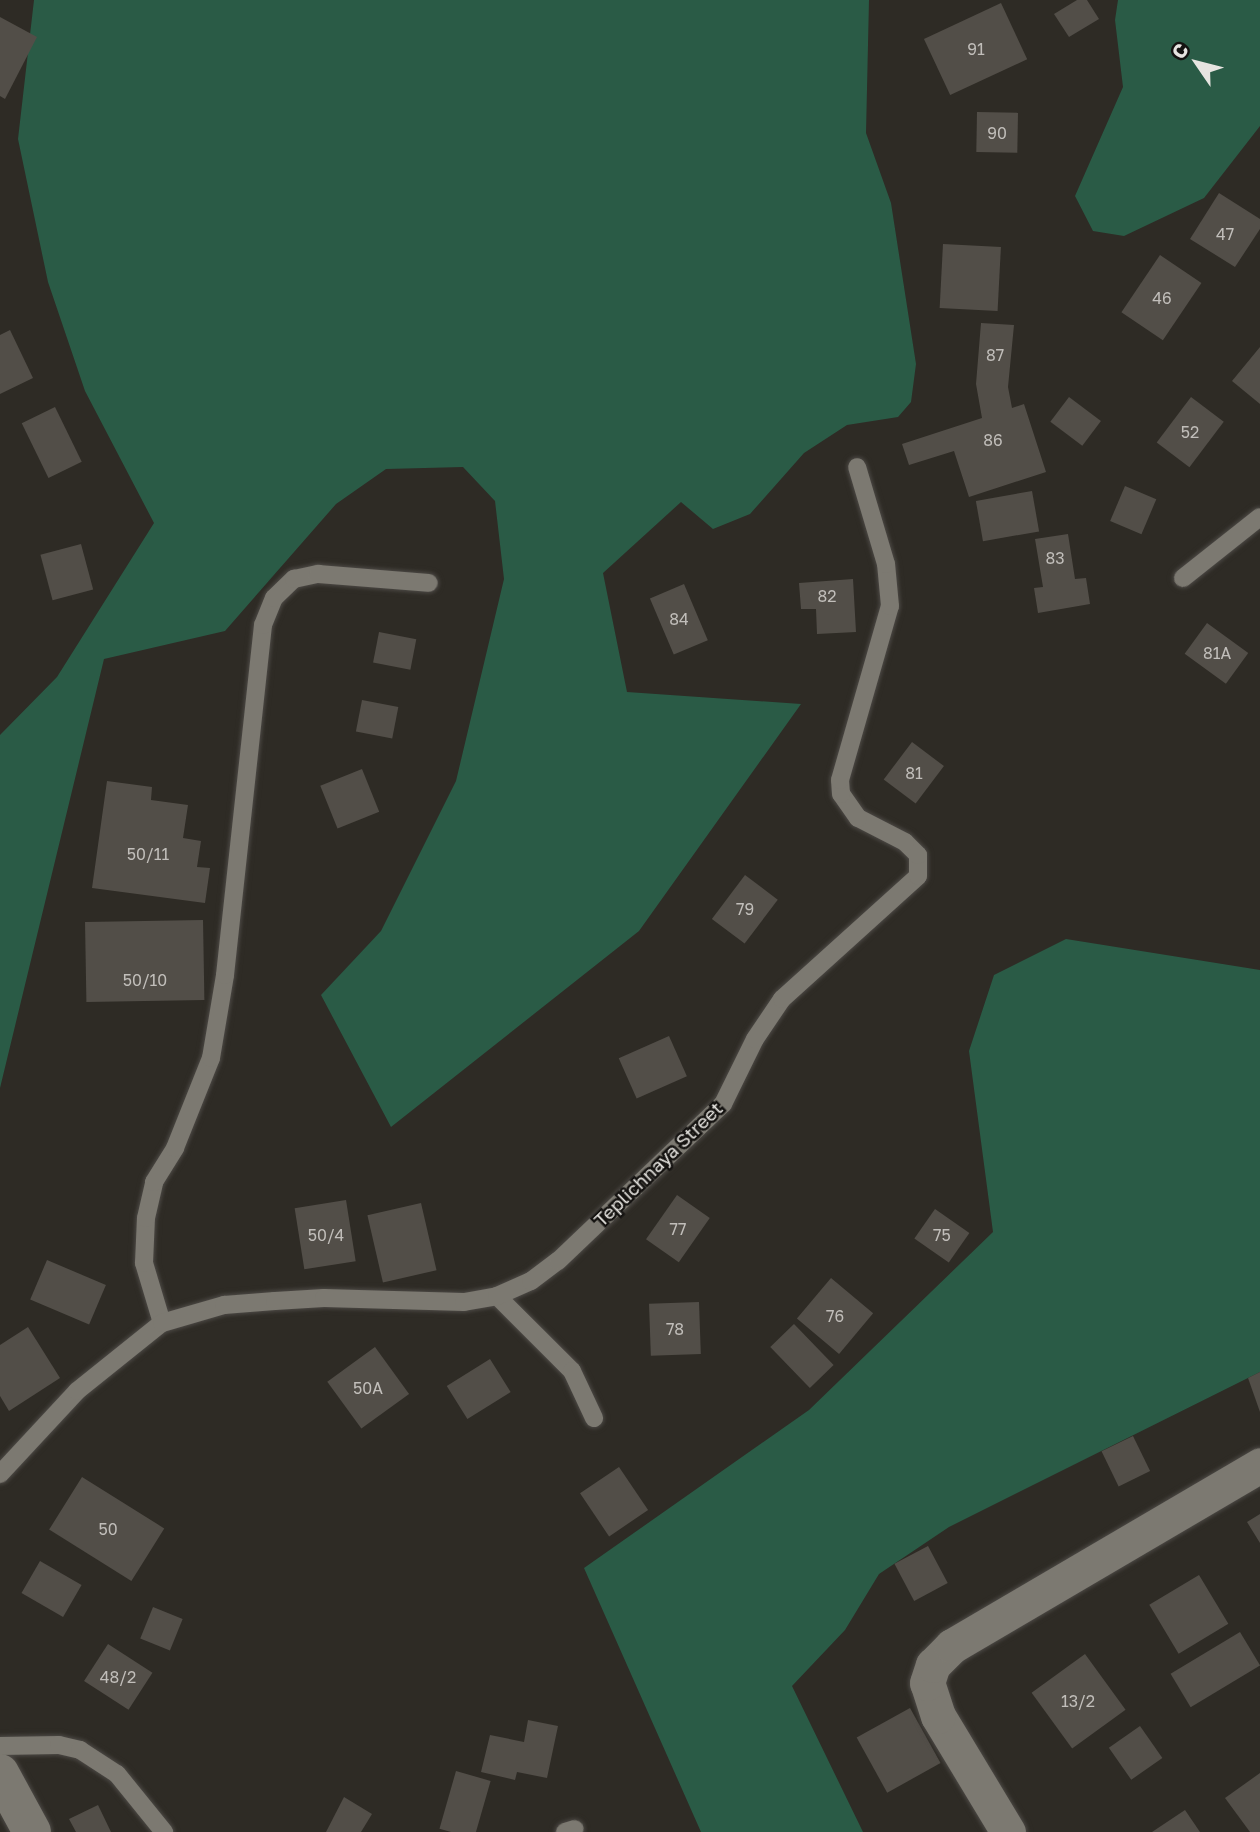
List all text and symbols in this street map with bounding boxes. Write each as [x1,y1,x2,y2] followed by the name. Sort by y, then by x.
[1162,28,1232,98] north arrow
[967,39,985,59] house number: 91
[1166,39,1193,63] text: С
[987,123,1007,143] house number: 90
[1216,224,1234,244] house number: 47
[1152,288,1172,308] house number: 46
[986,345,1004,365] house number: 87
[1181,422,1199,442] house number: 52
[983,430,1003,450] house number: 86
[1045,548,1065,568] house number: 83
[817,586,837,606] house number: 82
[669,609,689,629] house number: 84
[1203,643,1231,663] house number: 81А
[905,763,923,783] house number: 81
[127,844,169,864] house number: 50/11
[736,899,754,919] house number: 79
[123,970,167,990] house number: 50/10
[589,1097,727,1231] street label: Teplichnaya Street
[670,1219,686,1239] house number: 77
[308,1225,344,1245] house number: 50/4
[933,1225,951,1245] house number: 75
[826,1306,844,1326] house number: 76
[666,1319,684,1339] house number: 78
[353,1378,383,1398] house number: 50А
[98,1519,118,1539] house number: 50
[100,1667,136,1687] house number: 48/2
[1061,1691,1095,1711] house number: 13/2

